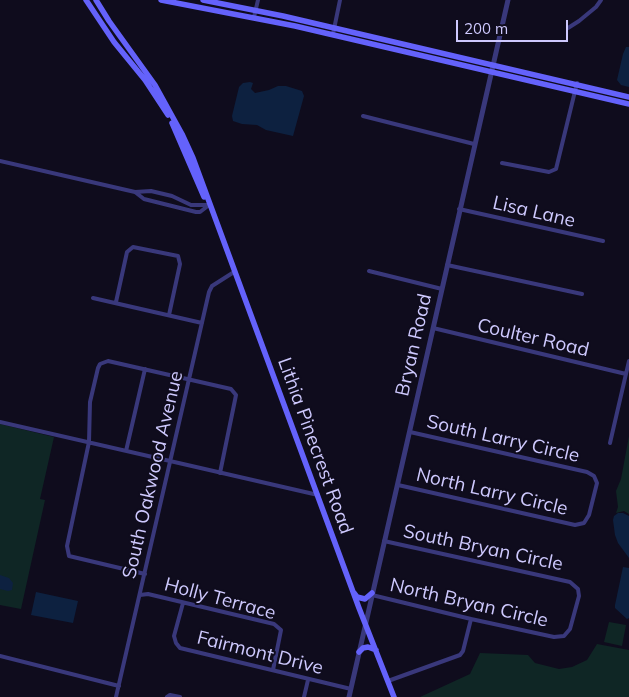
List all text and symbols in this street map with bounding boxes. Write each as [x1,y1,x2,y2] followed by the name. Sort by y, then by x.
[459,10,572,42] scale bar
[464,19,508,38] text: 200 m
[491,191,577,233] street label: Lisa Lane
[391,292,437,398] street label: Bryan Road
[475,314,591,362] street label: Coulter Road
[272,355,358,537] street label: Lithia Pinecrest Road
[118,369,188,581] street label: South Oakwood Avenue
[424,410,582,468] street label: South Larry Circle
[414,463,570,521] street label: North Larry Circle
[401,520,565,576] street label: South Bryan Circle
[162,573,278,625] street label: Holly Terrace
[388,574,550,632] street label: North Bryan Circle
[195,626,325,680] street label: Fairmont Drive

